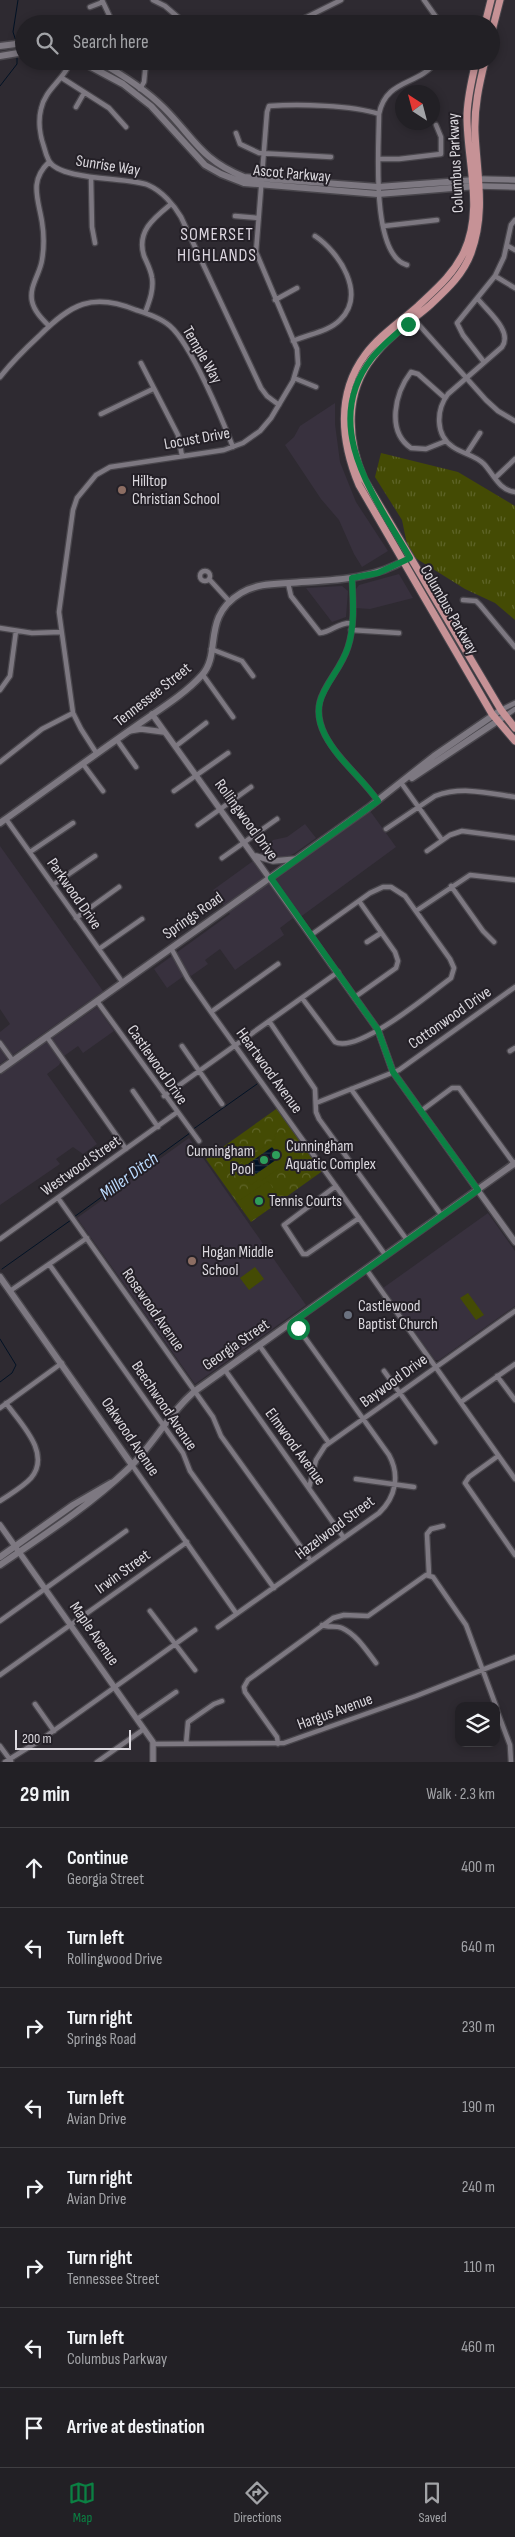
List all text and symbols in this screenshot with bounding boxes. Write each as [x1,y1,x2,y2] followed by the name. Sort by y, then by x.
[15,15,500,70] search box
[33,29,61,57] icon: search
[73,31,149,54] text: Search here
[395,85,440,130] north arrow
[444,112,468,214] street label: Columbus Parkway
[74,152,142,180] street label: Sunrise Way
[252,161,331,187] street label: Ascot Parkway
[177,224,257,266] district label: SOMERSET HIGHLANDS
[397,313,420,336] route end
[178,323,226,387] street label: Temple Way
[163,424,231,454] street label: Locust Drive
[132,472,220,509] place label: Hilltop Christian School
[116,484,128,496] marker: Hilltop Christian School
[416,562,482,658] street label: Columbus Parkway
[111,659,195,731] street label: Tennessee Street
[210,776,282,864] street label: Rollingwood Drive
[42,855,106,933] street label: Parkwood Drive
[159,888,227,944] street label: Springs Road
[405,982,495,1054] street label: Cottonwood Drive
[123,1021,191,1109] street label: Castlewood Drive
[232,1025,306,1117] street label: Heartwood Avenue
[38,1132,124,1200] street label: Westwood Street
[285,1137,376,1174] place label: Cunningham Aquatic Complex
[186,1142,254,1179] place label: Cunningham Pool
[96,1148,163,1204] water label: Miller Ditch
[270,1149,282,1161] marker: Cunningham Aquatic Complex
[258,1154,270,1166] marker: Cunningham Pool
[269,1192,342,1211] place label: Tennis Courts
[253,1195,265,1207] marker: Tennis Courts
[202,1243,274,1280] place label: Hogan Middle School
[186,1255,198,1267] marker: Hogan Middle School
[118,1265,188,1355] street label: Rosewood Avenue
[358,1297,438,1334] place label: Castlewood Baptist Church
[342,1309,354,1321] marker: Castlewood Baptist Church
[199,1315,273,1375] street label: Georgia Street
[287,1317,310,1340] route start
[357,1350,431,1412] street label: Baywood Drive
[127,1358,201,1454] street label: Beechwood Avenue
[97,1394,163,1480] street label: Oakwood Avenue
[261,1405,329,1489] street label: Elmwood Avenue
[292,1492,378,1564] street label: Hazelwood Street
[92,1546,154,1598] street label: Irwin Street
[65,1598,123,1670] street label: Maple Avenue
[295,1690,375,1734] street label: Hargus Avenue
[455,1702,500,1747] map controls
[455,1702,500,1747] button: layers
[15,1727,131,1750] scale bar
[22,1730,51,1747] text: 200 m
[20,1782,70,1807] text: 29 min
[426,1785,495,1804] text: Walk · 2.3 km
[67,1847,128,1870] text: Continue
[20,1854,48,1882] icon: ahead
[461,1858,495,1877] text: 400 m
[67,1870,144,1889] text: Georgia Street
[67,1927,124,1950] text: Turn left
[20,1934,48,1962] icon: left
[461,1938,495,1957] text: 640 m
[67,1950,163,1969] text: Rollingwood Drive
[67,2007,132,2030] text: Turn right
[20,2014,48,2042] icon: right
[462,2018,495,2037] text: 230 m
[67,2030,136,2049] text: Springs Road
[67,2087,124,2110] text: Turn left
[20,2094,48,2122] icon: left
[462,2098,495,2117] text: 190 m
[67,2110,126,2129] text: Avian Drive
[67,2167,132,2190] text: Turn right
[20,2174,48,2202] icon: right
[462,2178,495,2197] text: 240 m
[67,2190,126,2209] text: Avian Drive
[67,2247,132,2270] text: Turn right
[20,2254,48,2282] icon: right
[464,2258,495,2277] text: 110 m
[67,2270,159,2289] text: Tennessee Street
[67,2327,124,2350] text: Turn left
[20,2334,48,2362] icon: left
[461,2338,495,2357] text: 460 m
[67,2350,167,2369] text: Columbus Parkway
[20,2414,48,2442] icon: arrive
[67,2416,205,2439] text: Arrive at destination
[68,2479,96,2526] tab: Map
[233,2479,282,2526] tab: Directions
[418,2479,447,2526] tab: Saved

